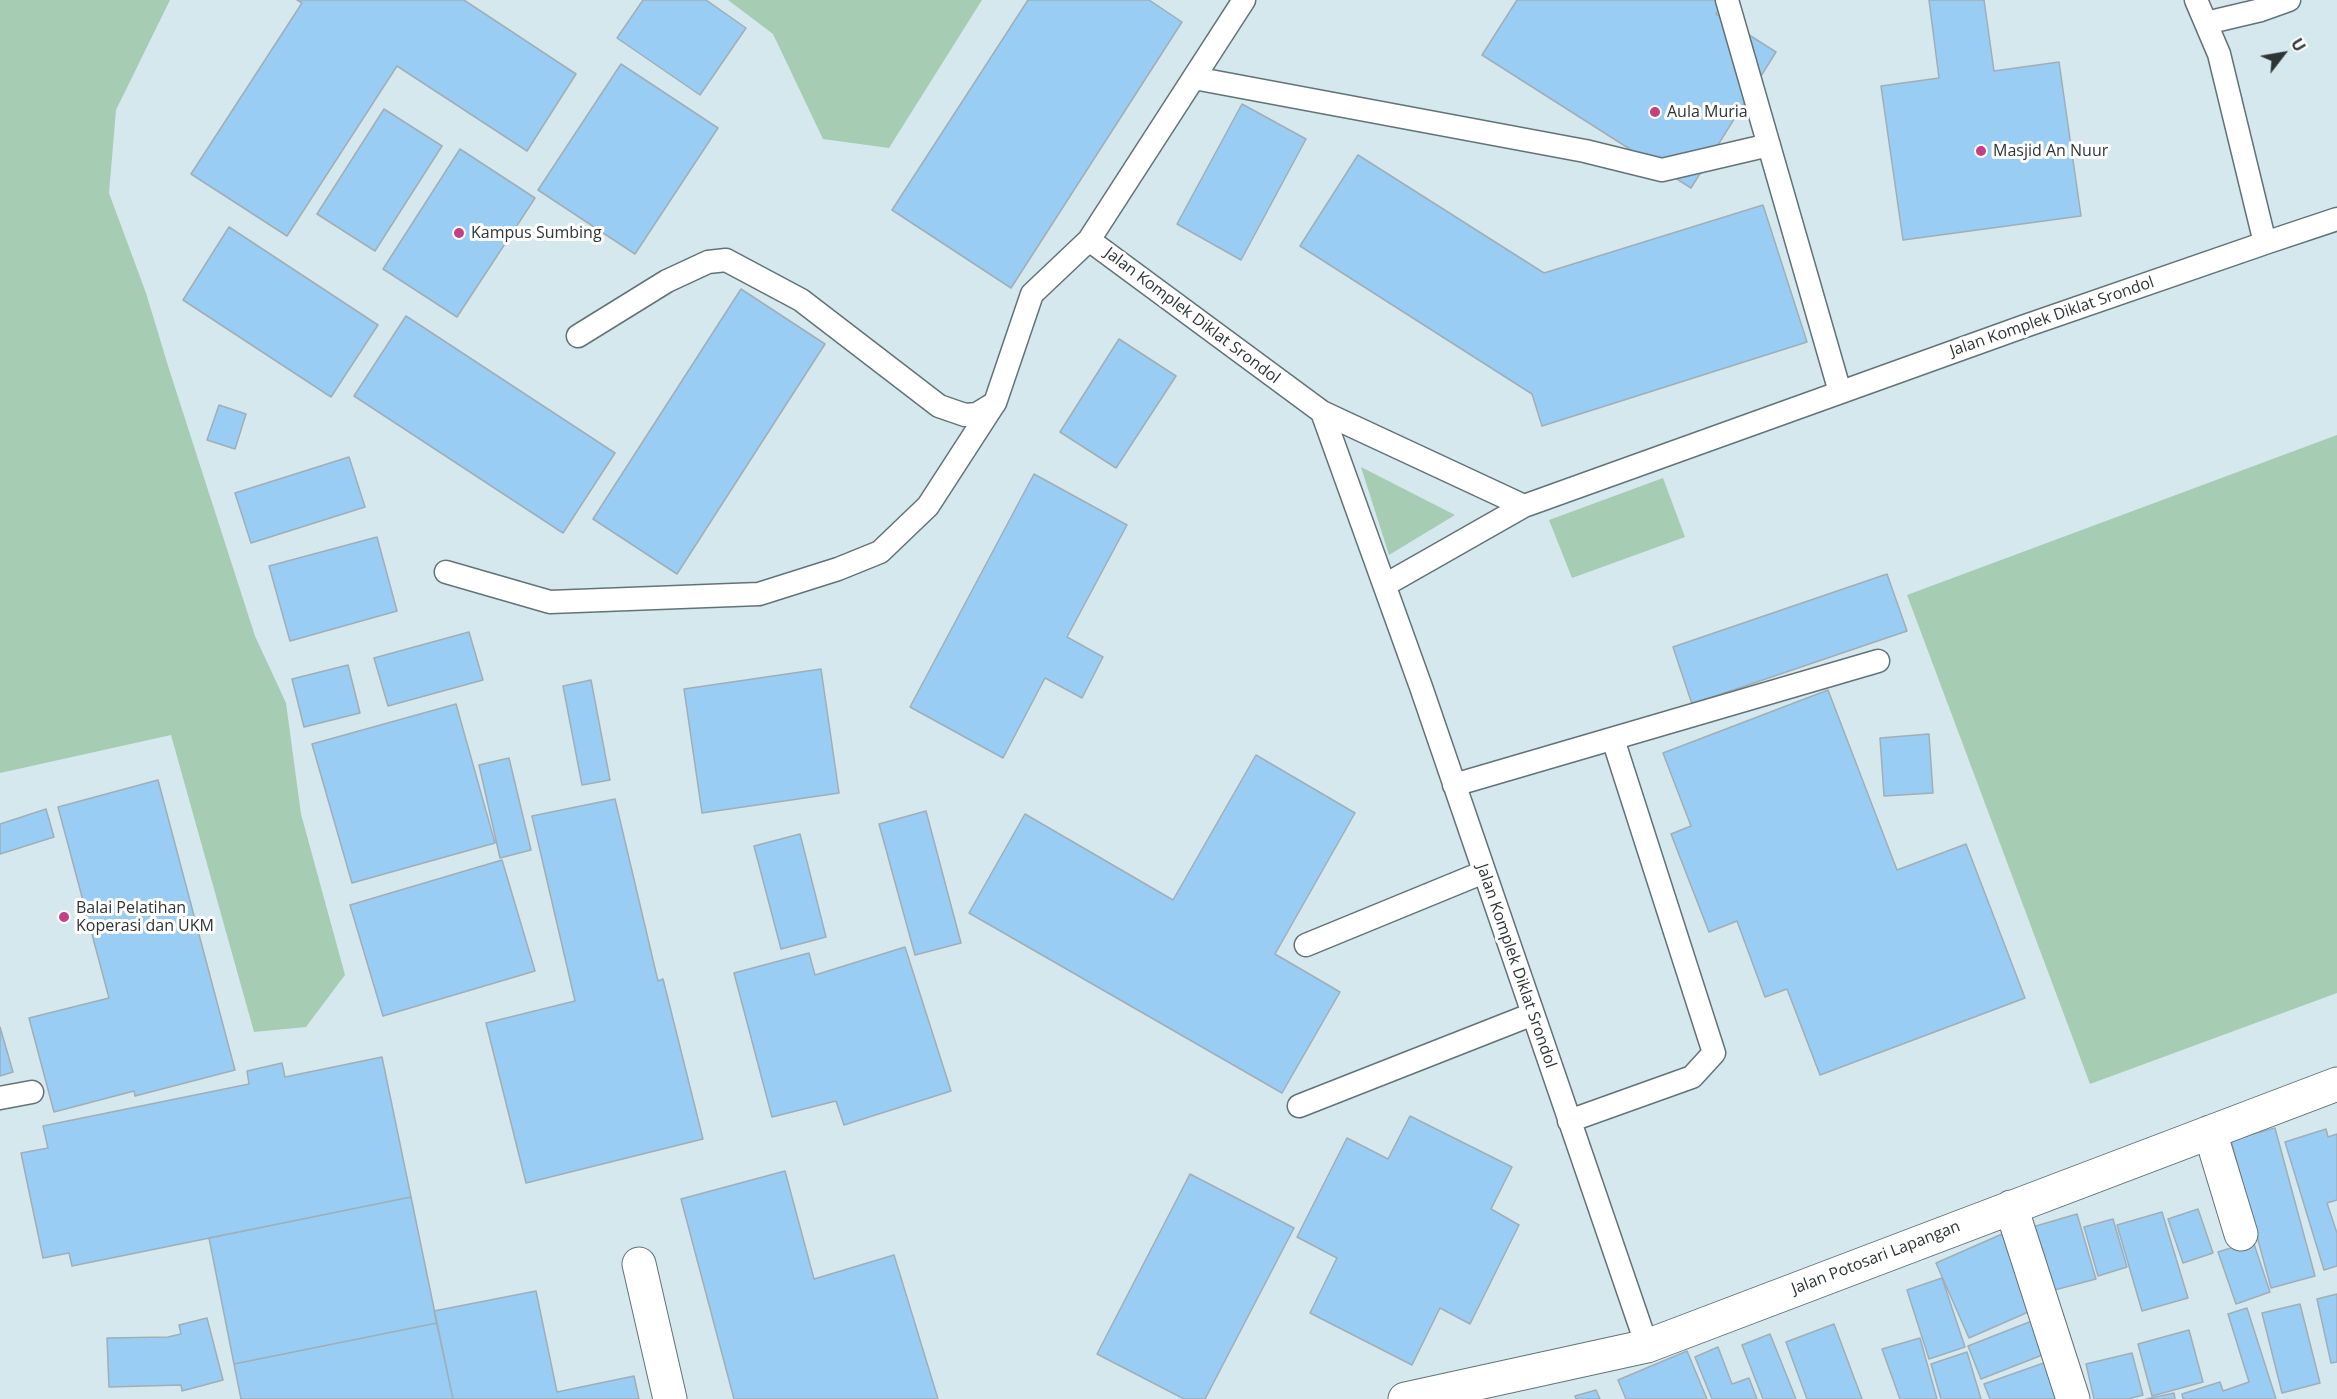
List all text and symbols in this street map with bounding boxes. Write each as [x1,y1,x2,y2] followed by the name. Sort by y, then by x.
[2253,24,2313,84] north arrow
[2286,34,2311,56] text: U
[1667,102,1748,122] place label: Aula Muria
[1648,105,1662,119] marker: Aula Muria
[1993,141,2108,161] place label: Masjid An Nuur
[1974,144,1988,158] marker: Masjid An Nuur
[471,223,602,243] place label: Kampus Sumbing
[452,226,466,240] marker: Kampus Sumbing
[1100,244,1284,388] street label: Jalan Komplek Diklat Srondol
[1947,273,2157,361] street label: Jalan Komplek Diklat Srondol
[1472,861,1560,1071] street label: Jalan Komplek Diklat Srondol
[76,898,214,936] place label: Balai Pelatihan Koperasi dan UKM
[57,910,71,924] marker: Balai Pelatihan Koperasi dan UKM
[1789,1217,1963,1299] street label: Jalan Potosari Lapangan

